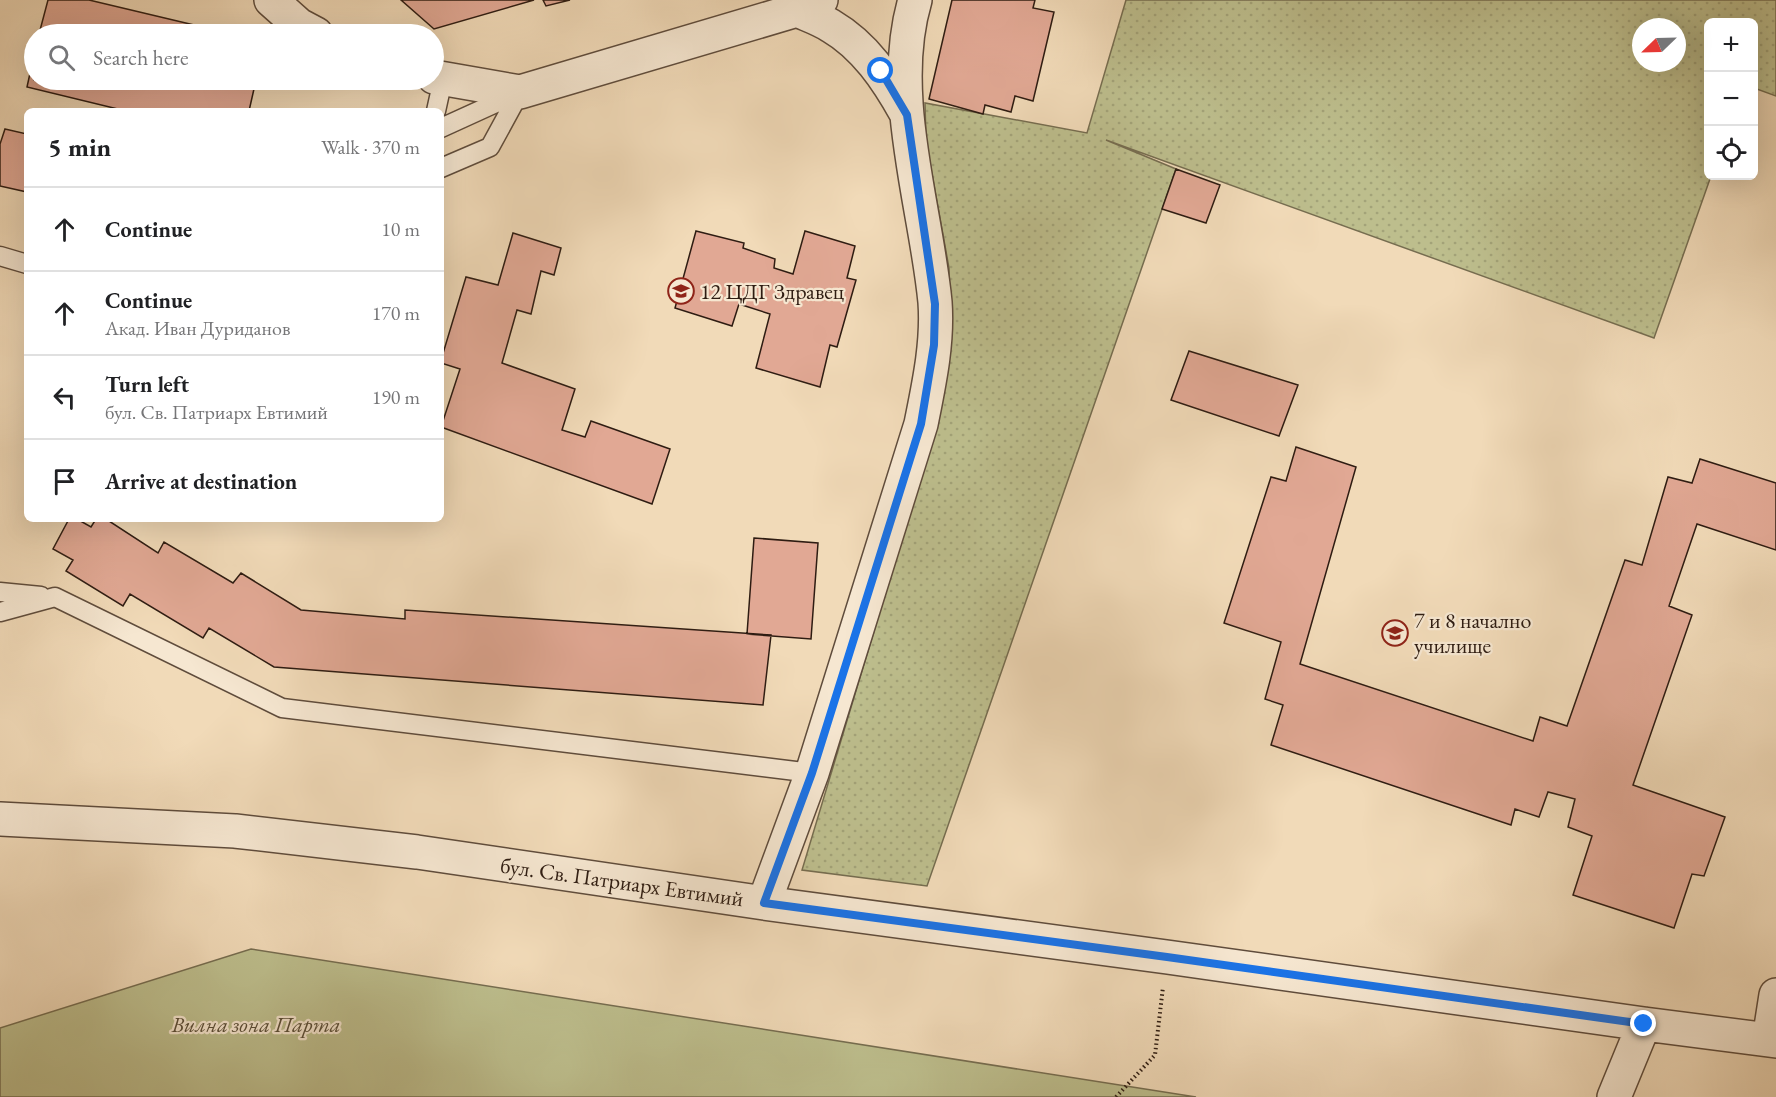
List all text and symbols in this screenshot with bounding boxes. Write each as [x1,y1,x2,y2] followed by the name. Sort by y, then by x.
[1632,18,1686,72] north arrow
[1704,18,1758,180] map controls
[1704,18,1758,72] button: +
[24,24,444,90] search box
[45,41,78,74] icon: search
[93,43,188,72] text: Search here
[867,57,893,83] route start
[1704,72,1758,126] button: −
[1704,126,1758,180] button: locate
[48,130,111,164] text: 5 min
[321,134,420,160] text: Walk · 370 m
[48,213,81,246] icon: ahead
[105,215,192,244] text: Continue
[381,216,420,242] text: 10 m
[666,276,696,306] school or university icon: 12 ЦДГ Здравец
[700,277,845,306] place label: 12 ЦДГ Здравец
[105,286,192,315] text: Continue
[48,297,81,330] icon: ahead
[372,300,420,326] text: 170 m
[105,315,290,341] text: Акад. Иван Дуриданов
[105,370,189,399] text: Turn left
[48,381,81,414] icon: left
[372,384,420,410] text: 190 m
[105,399,328,425] text: бул. Св. Патриарх Евтимий
[48,465,81,498] icon: arrive
[105,467,297,496] text: Arrive at destination
[1414,606,1531,660] place label: 7 и 8 начално училище
[1380,618,1410,648] school or university icon: 7 и 8 начално училище
[499,851,746,913] street label: бул. Св. Патриарх Евтимий
[170,1010,341,1039] park label: Вилна зона Парта
[1630,1010,1656,1036] route end

